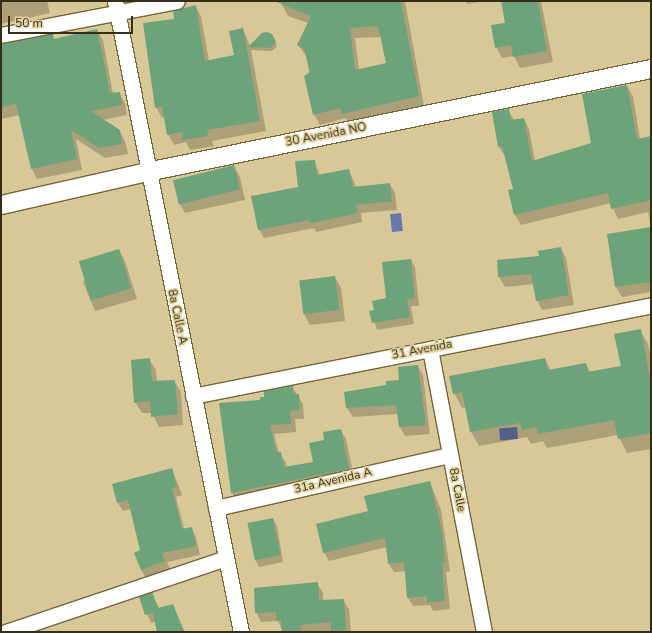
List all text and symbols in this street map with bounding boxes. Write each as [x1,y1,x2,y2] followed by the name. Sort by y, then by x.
[10,8,135,34] scale bar
[15,15,43,31] text: 50 m
[284,120,368,150] street label: 30 Avenida NO
[164,288,190,346] street label: 8a Calle A
[391,337,453,363] street label: 31 Avenida
[293,465,373,497] street label: 31a Avenida A
[446,467,468,513] street label: 8a Calle

